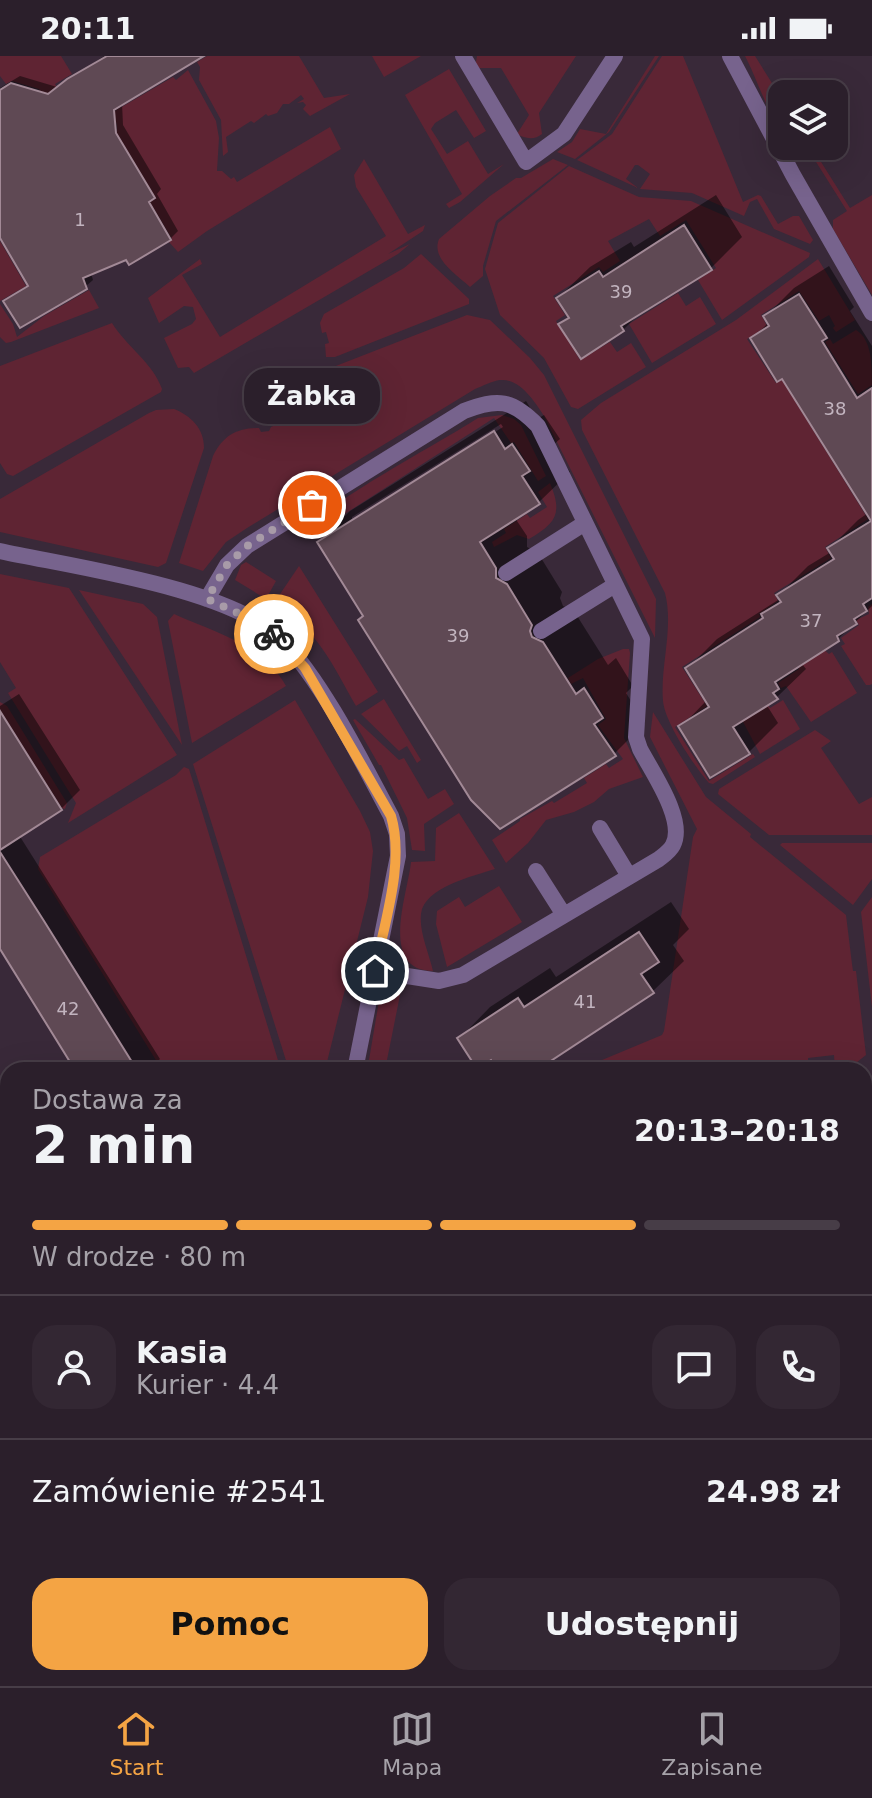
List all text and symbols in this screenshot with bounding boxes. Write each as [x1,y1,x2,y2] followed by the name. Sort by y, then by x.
[40,11,136,46] text: 20:11
[768,80,848,160] map controls
[768,80,848,160] button: layers
[74,209,86,230] house number: 1
[610,281,632,302] house number: 39
[244,369,380,425] callout: Żabka
[267,381,357,411] text: Żabka
[824,398,846,419] house number: 38
[278,471,346,539] pin
[290,483,334,527] icon: bag
[234,594,314,674] courier
[800,610,822,631] house number: 37
[252,612,296,656] icon: bike
[447,625,469,646] house number: 39
[341,937,409,1005] pin
[353,949,397,993] icon: home
[574,991,596,1012] house number: 41
[57,998,79,1019] house number: 42
[32,1085,183,1115] text: Dostawa za
[634,1113,840,1148] text: 20:13–20:18
[32,1115,195,1175] text: 2 min
[32,1242,246,1272] text: W drodze · 80 m
[32,1325,116,1409] button: person
[652,1325,736,1409] button: chat
[756,1325,840,1409] button: phone
[136,1335,228,1370] text: Kasia
[136,1370,279,1400] text: Kurier · 4.4
[32,1474,327,1509] text: Zamówienie #2541
[706,1474,840,1509] text: 24.98 zł
[32,1578,428,1670] button: Pomoc
[444,1578,840,1670] button: Udostępnij
[110,1707,163,1780] tab: Start
[382,1707,442,1780] tab: Mapa
[661,1707,762,1780] tab: Zapisane

